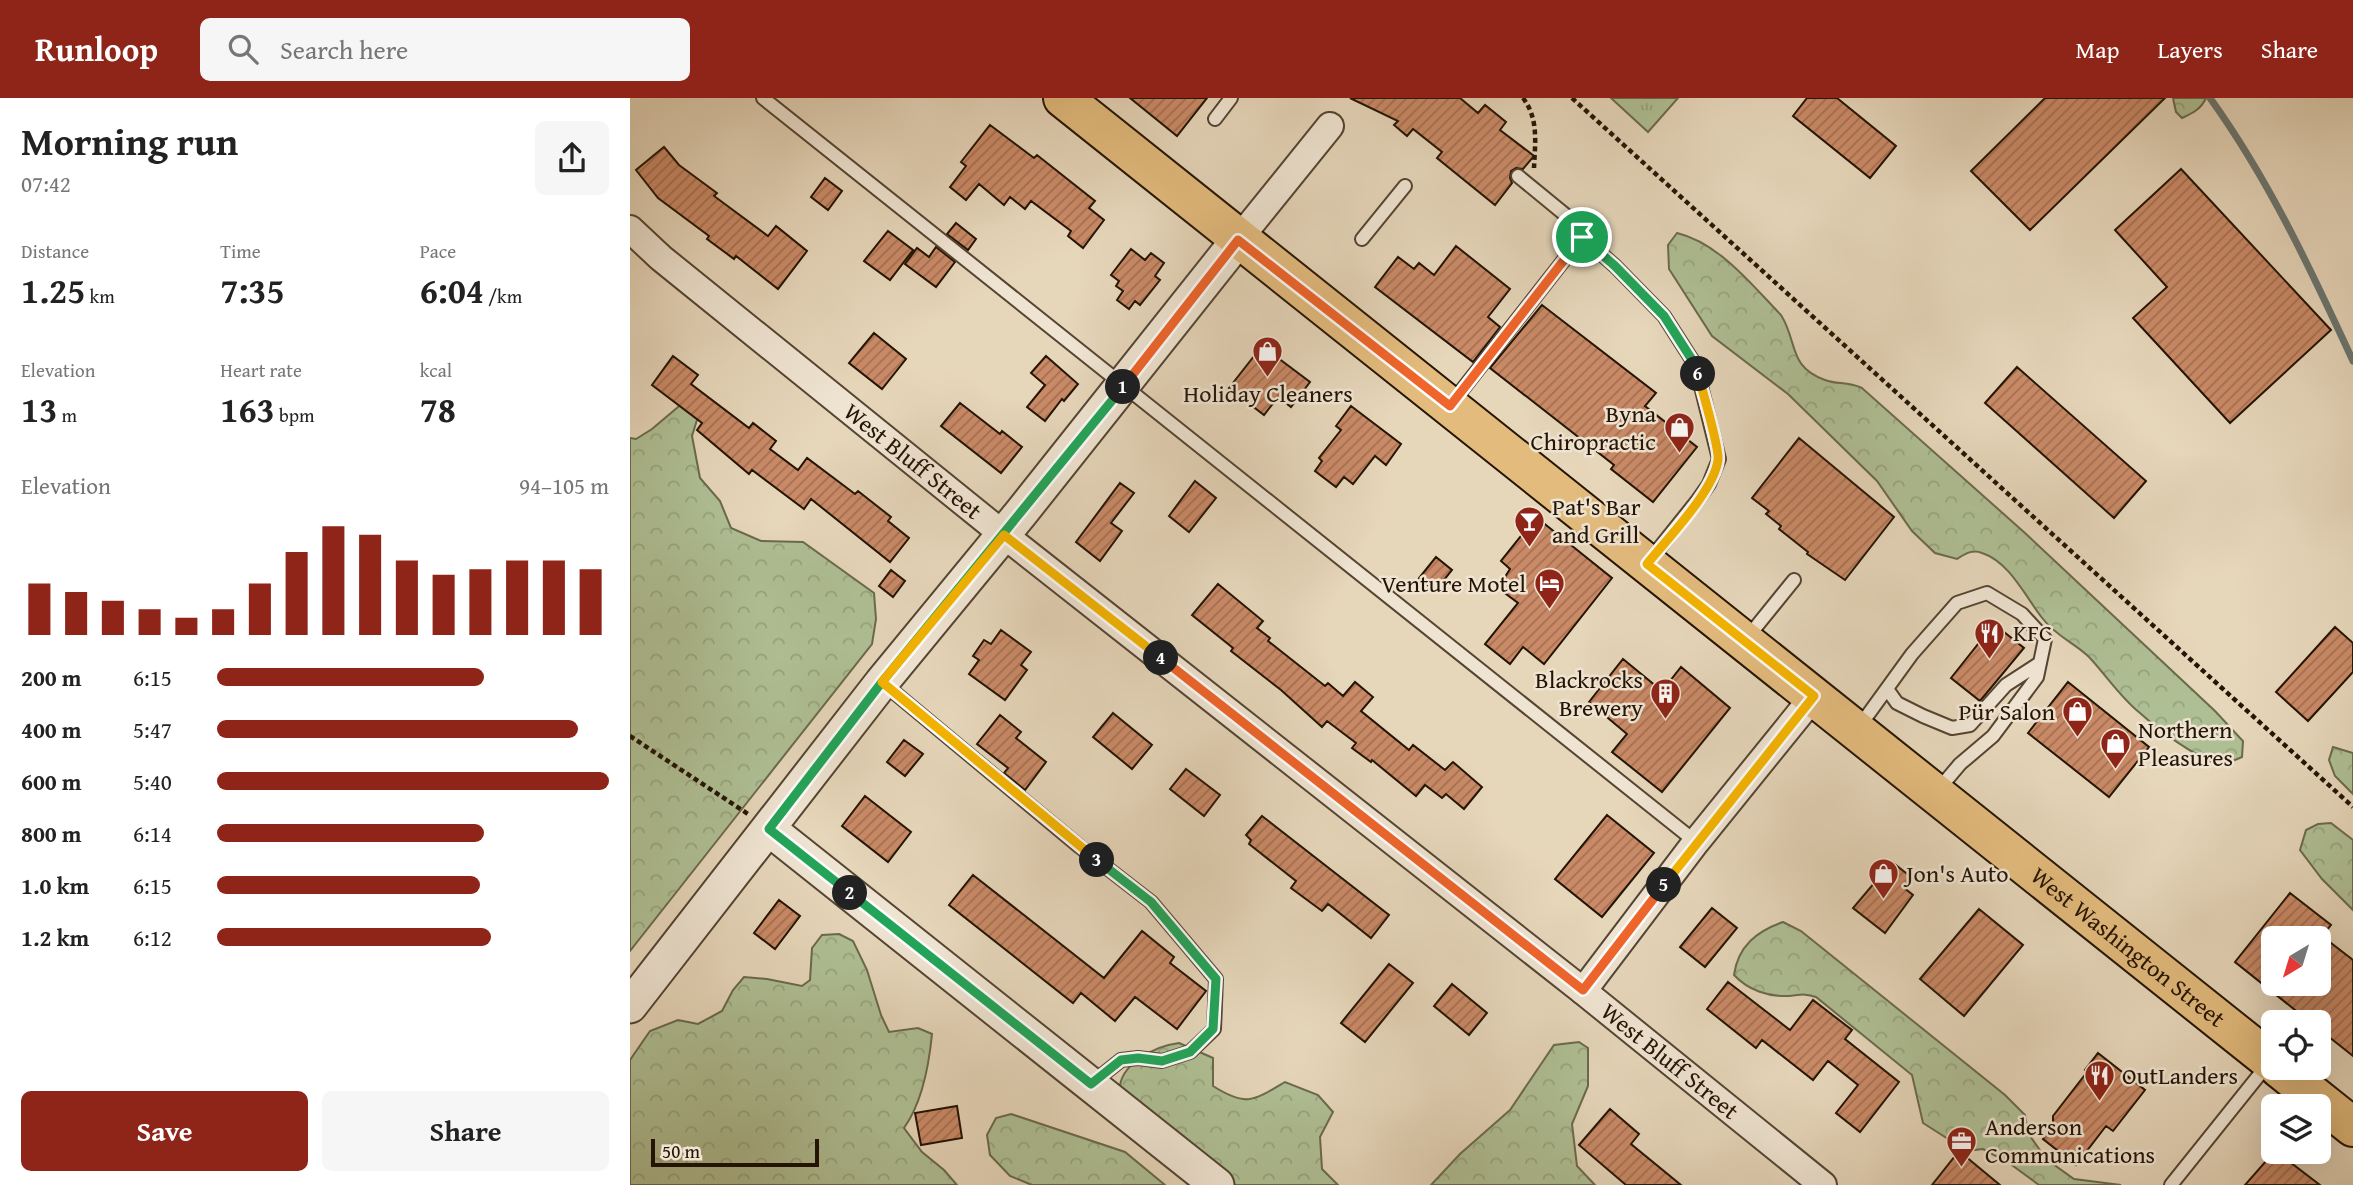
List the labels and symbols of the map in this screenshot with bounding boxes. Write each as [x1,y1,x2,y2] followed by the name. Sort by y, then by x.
[1552,207,1612,267] pin
[1251,335,1285,379] shop icon: Holiday Cleaners
[1680,356,1716,392] pin: 6
[1106,370,1140,404] pin: 1
[1183,376,1353,411] place label: Holiday Cleaners
[836,394,990,528] street label: West Bluff Street
[1531,396,1657,459] place label: Byna Chiropractic
[1662,411,1696,455] shop icon: Byna Chiropractic
[1552,489,1641,552] place label: Pat's Bar and Grill
[1512,504,1546,548] bar icon: Pat's Bar and Grill
[1381,566,1526,601] place label: Venture Motel
[1532,567,1566,611] hotel icon: Venture Motel
[2013,615,2052,650] place label: KFC
[1973,616,2007,660] restaurant icon: KFC
[1144,640,1178,676] pin: 4
[1535,662,1643,725] place label: Blackrocks Brewery
[1649,677,1683,721] building icon: Blackrocks Brewery
[1958,694,2056,729] place label: Pür Salon
[2061,695,2095,739] shop icon: Pür Salon
[2138,712,2233,775] place label: Northern Pleasures
[2098,727,2132,771] shop icon: Northern Pleasures
[1079,842,1114,878] pin: 3
[1903,856,2009,891] place label: Jon's Auto
[1866,857,1900,901] shop icon: Jon's Auto
[2023,858,2233,1036] street label: West Washington Street
[1646,868,1682,902] pin: 5
[832,876,868,910] pin: 2
[2261,926,2331,996] north arrow
[1594,994,1747,1128] street label: West Bluff Street
[2122,1058,2238,1093] place label: OutLanders
[2082,1059,2116,1103] restaurant icon: OutLanders
[1985,1109,2155,1172] place label: Anderson Communications
[1945,1124,1979,1168] office icon: Anderson Communications
[651,1136,819,1168] scale bar

